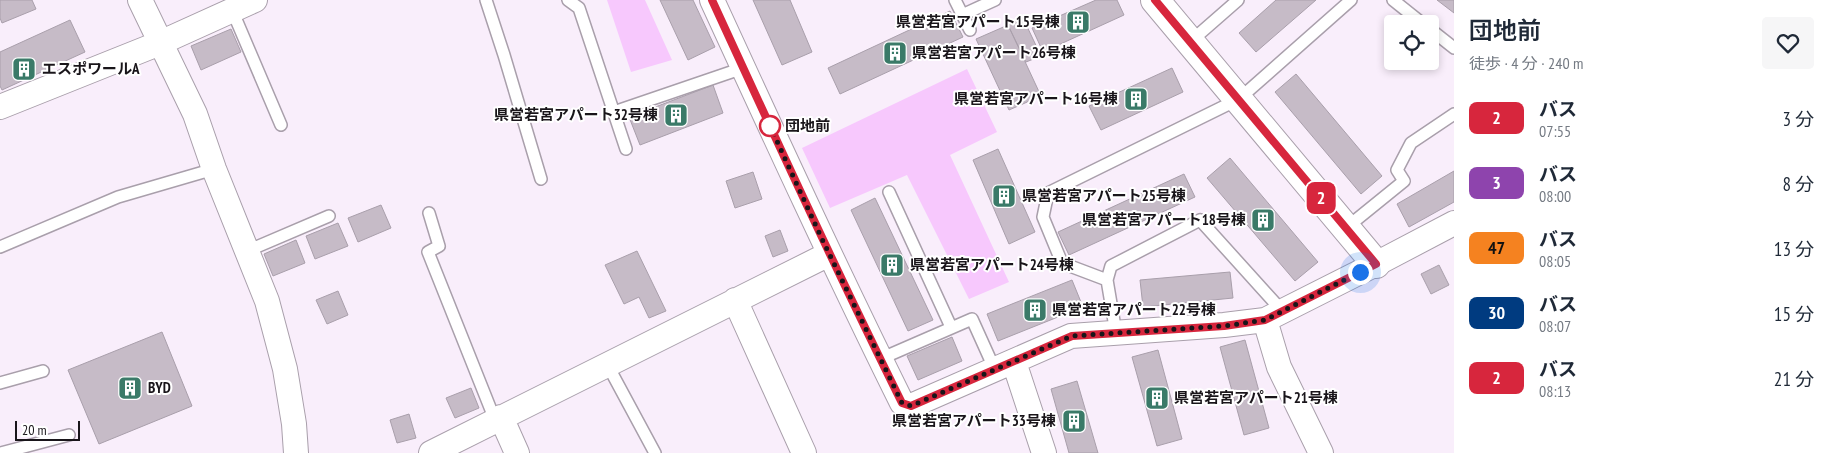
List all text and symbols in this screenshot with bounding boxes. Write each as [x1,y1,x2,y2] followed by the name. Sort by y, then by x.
[1065,9,1091,35] building icon: 県営若宮アパート15号棟
[896,12,1060,31] place label: 県営若宮アパート15号棟
[1384,15,1439,70] map controls
[1384,15,1439,70] button: locate
[1469,15,1541,46] text: 団地前
[1762,17,1814,69] button: heart
[882,40,908,66] building icon: 県営若宮アパート26号棟
[912,43,1076,62] place label: 県営若宮アパート26号棟
[1469,53,1583,73] text: 徒歩 · 4 分 · 240 m
[11,56,37,82] building icon: エスポワールA
[42,59,140,78] place label: エスポワールA
[1123,86,1149,112] building icon: 県営若宮アパート16号棟
[954,89,1118,108] place label: 県営若宮アパート16号棟
[1539,97,1577,121] text: バス
[663,102,689,128] building icon: 県営若宮アパート32号棟
[494,105,658,124] place label: 県営若宮アパート32号棟
[1492,106,1501,129] text: 2
[1782,107,1814,131] text: 3 分
[759,115,781,137] marker: 団地前
[785,116,830,135] place label: 団地前
[1539,121,1571,141] text: 07:55
[1539,162,1577,186] text: バス
[1492,171,1501,194] text: 3
[1782,172,1814,196] text: 8 分
[1305,182,1337,214] line badge: 2
[991,183,1017,209] building icon: 県営若宮アパート25号棟
[1022,186,1186,205] place label: 県営若宮アパート25号棟
[1317,186,1325,209] text: 2
[1539,186,1571,206] text: 08:00
[1250,207,1276,233] building icon: 県営若宮アパート18号棟
[1082,210,1246,229] place label: 県営若宮アパート18号棟
[1539,227,1577,251] text: バス
[1488,236,1505,259] text: 47
[1774,237,1814,261] text: 13 分
[1539,251,1571,271] text: 08:05
[879,252,905,278] building icon: 県営若宮アパート24号棟
[910,255,1074,274] place label: 県営若宮アパート24号棟
[1348,260,1373,285] your location
[1539,292,1577,316] text: バス
[1022,297,1048,323] building icon: 県営若宮アパート22号棟
[1052,300,1216,319] place label: 県営若宮アパート22号棟
[1488,301,1505,324] text: 30
[1774,302,1814,326] text: 15 分
[1539,316,1571,336] text: 08:07
[1539,357,1577,381] text: バス
[1492,366,1501,389] text: 2
[1774,367,1814,391] text: 21 分
[117,375,143,401] building icon: BYD
[148,378,171,397] place label: BYD
[1539,381,1571,401] text: 08:13
[1144,385,1170,411] building icon: 県営若宮アパート21号棟
[1174,388,1338,407] place label: 県営若宮アパート21号棟
[1061,408,1087,434] building icon: 県営若宮アパート33号棟
[892,411,1056,430] place label: 県営若宮アパート33号棟
[15,418,80,441] scale bar
[22,421,47,439] text: 20 m

